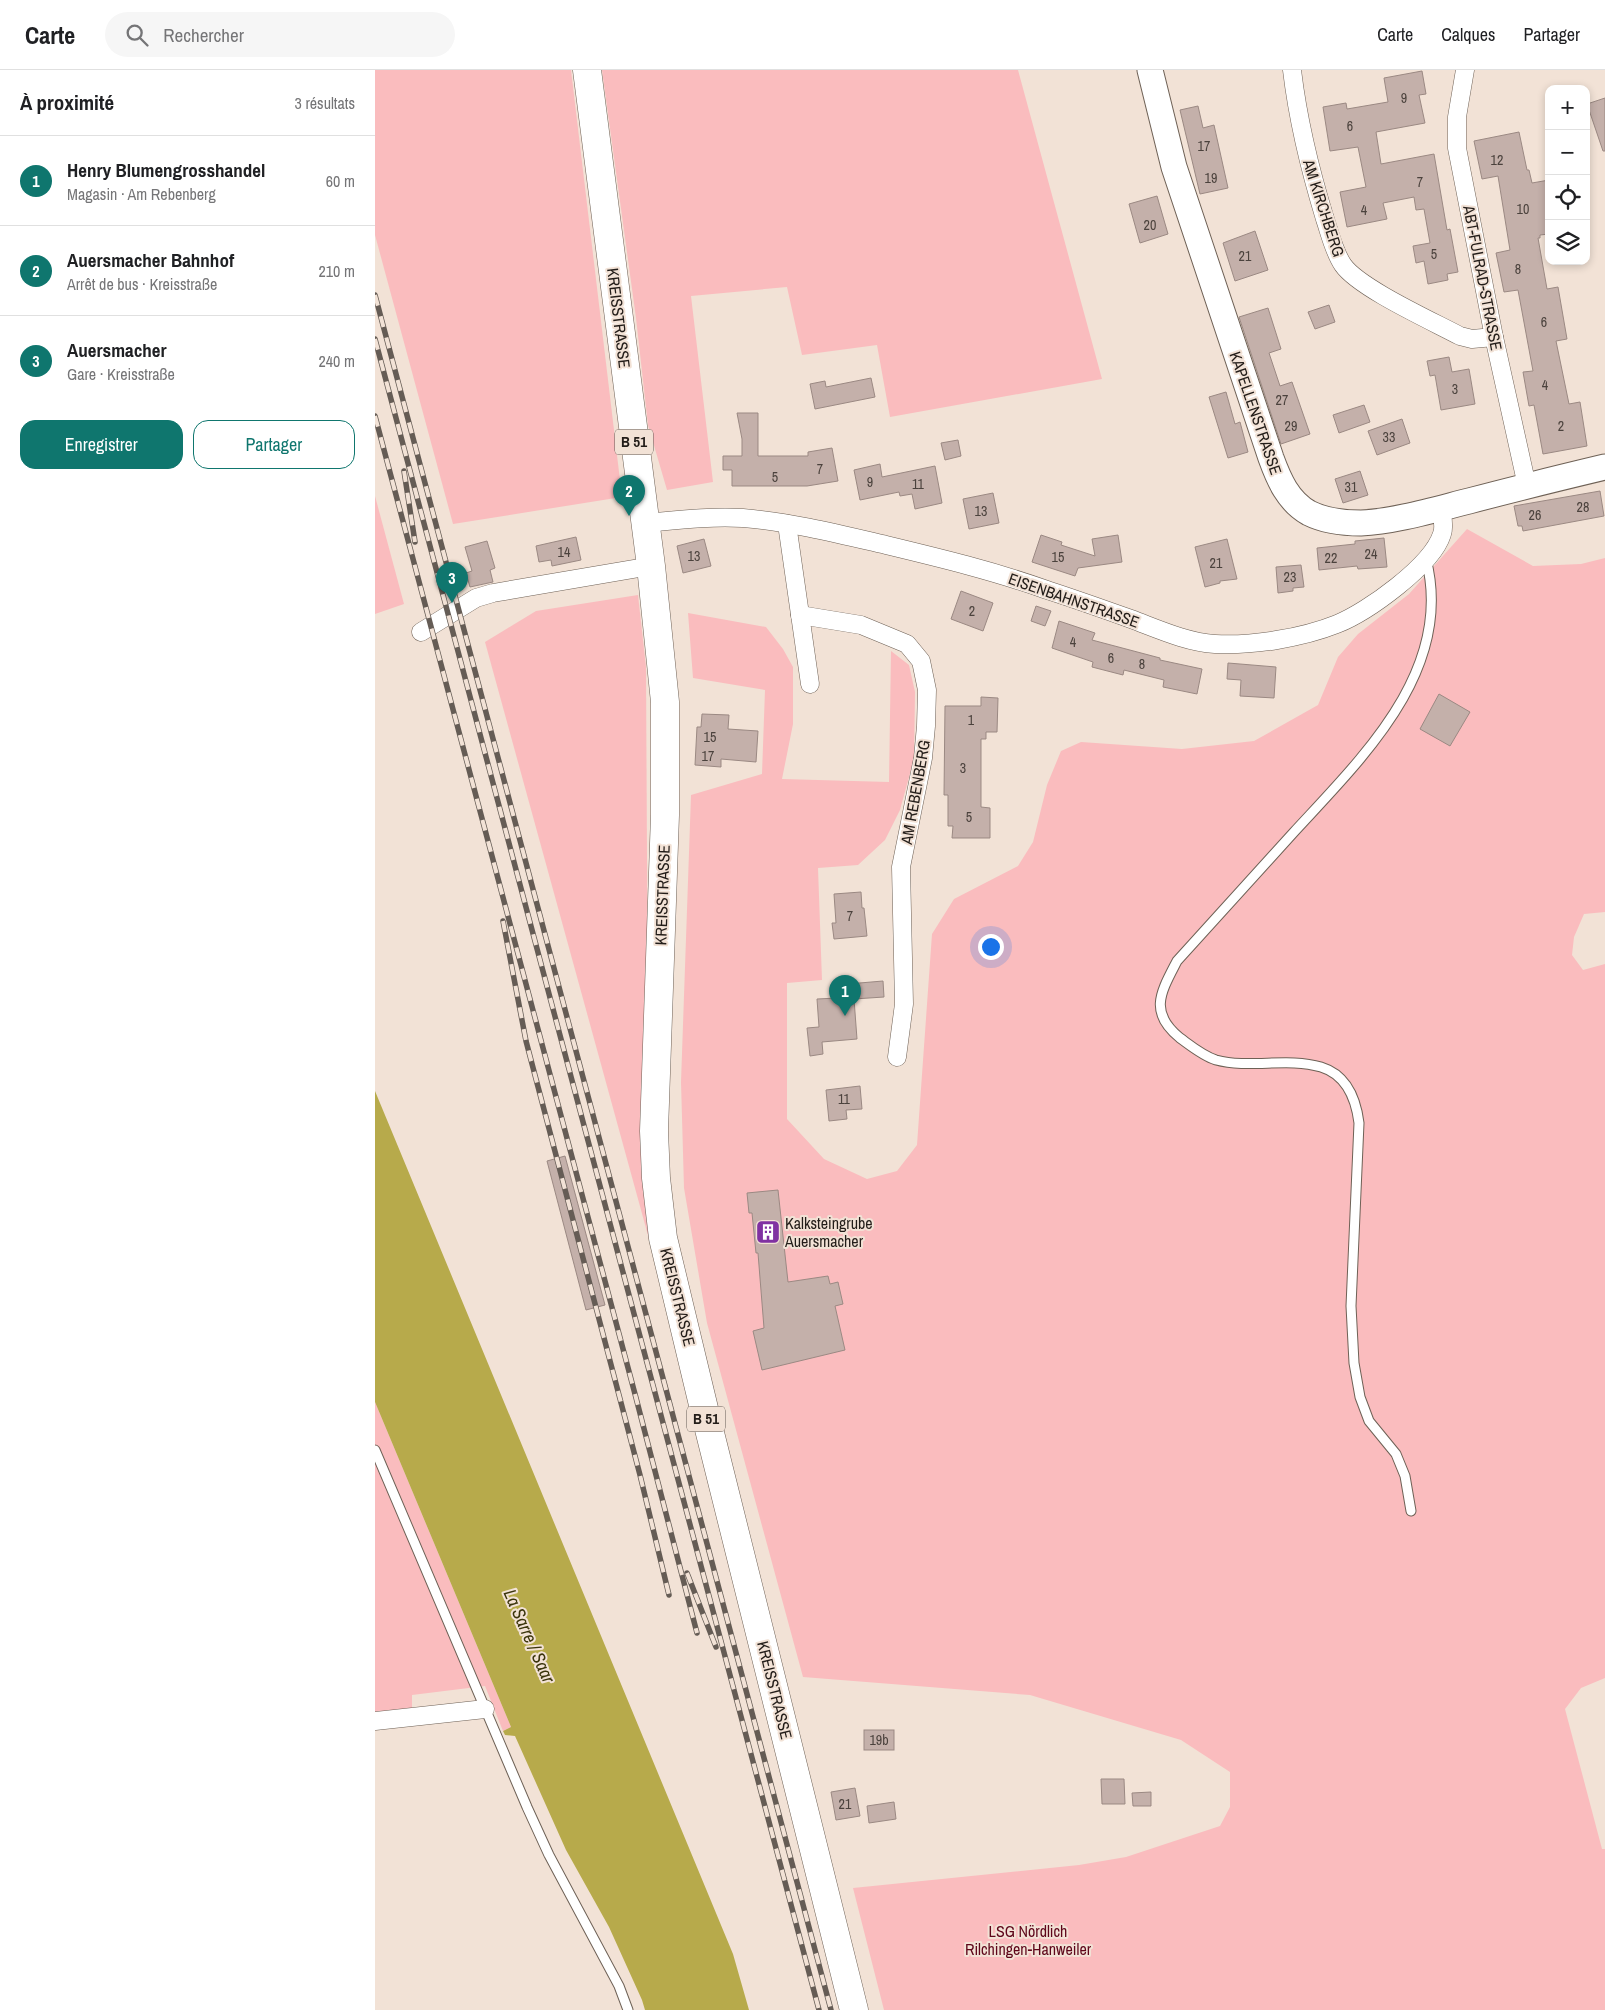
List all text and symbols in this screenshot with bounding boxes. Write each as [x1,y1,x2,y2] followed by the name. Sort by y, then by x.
[105,12,455,57] search box
[25,19,75,51] text: Carte
[123,21,151,49] icon: search
[163,22,244,48] text: Rechercher
[1377,22,1413,47] text: Carte
[1441,22,1495,47] text: Calques
[1523,22,1580,47] text: Partager
[1545,85,1590,265] map controls
[1545,85,1590,130] button: +
[20,88,114,117] text: À proximité
[1401,89,1407,107] house number: 9
[294,92,355,114] text: 3 résultats
[1347,117,1353,135] house number: 6
[1545,130,1590,175] button: −
[1198,137,1210,155] house number: 17
[1491,151,1503,169] house number: 12
[1298,155,1350,260] street label: AM KIRCHBERG
[67,157,265,183] text: Henry Blumengrosshandel
[1205,169,1217,187] house number: 19
[32,170,40,192] text: 1
[326,170,355,192] text: 60 m
[1417,173,1423,191] house number: 7
[1545,175,1590,220] button: locate
[67,183,216,205] text: Magasin · Am Rebenberg
[1517,200,1529,218] house number: 10
[1361,201,1368,219] house number: 4
[1458,203,1508,352] street label: ABT-FULRAD-STRASSE
[1144,216,1156,234] house number: 20
[1545,220,1590,265] button: layers
[1431,245,1437,263] house number: 5
[67,247,234,273] text: Auersmacher Bahnhof
[1239,247,1252,265] house number: 21
[32,260,40,282] text: 2
[319,260,355,282] text: 210 m
[1515,260,1521,278] house number: 8
[602,267,636,369] street label: KREISSTRASSE
[67,273,217,295] text: Arrêt de bus · Kreisstraße
[1541,313,1547,331] house number: 6
[67,337,167,363] text: Auersmacher
[1225,348,1287,478] street label: KAPELLENSTRASSE
[32,350,40,372] text: 3
[319,350,355,372] text: 240 m
[67,363,175,385] text: Gare · Kreisstraße
[1542,376,1549,394] house number: 4
[1452,380,1458,398] house number: 3
[1276,391,1288,409] house number: 27
[1285,417,1297,435] house number: 29
[1558,417,1564,435] house number: 2
[20,420,183,469] button: Enregistrer
[193,420,355,469] button: Partager
[1383,428,1395,446] house number: 33
[615,430,653,454] road number: B 51
[817,460,823,478] house number: 7
[772,468,778,486] house number: 5
[867,473,873,491] house number: 9
[613,475,645,516] pin: 2
[912,475,925,493] house number: 11
[1345,478,1358,496] house number: 31
[1577,498,1589,516] house number: 28
[975,502,987,520] house number: 13
[1529,506,1541,524] house number: 26
[558,543,571,561] house number: 14
[1365,545,1378,563] house number: 24
[688,547,700,565] house number: 13
[1052,548,1064,566] house number: 15
[1325,549,1337,567] house number: 22
[1210,554,1223,572] house number: 21
[436,562,468,603] pin: 3
[1006,567,1142,633] street label: EISENBAHNSTRASSE
[1284,568,1296,586] house number: 23
[969,602,975,620] house number: 2
[1070,633,1077,651] house number: 4
[1108,649,1114,667] house number: 6
[1139,655,1145,673] house number: 8
[968,711,975,729] house number: 1
[704,728,716,746] house number: 15
[895,738,935,847] street label: AM REBENBERG
[702,747,714,765] house number: 17
[960,759,966,777] house number: 3
[966,808,972,826] house number: 5
[649,844,675,946] street label: KREISSTRASSE
[847,907,853,925] house number: 7
[978,934,1004,960] your location
[829,975,861,1016] pin: 1
[838,1090,851,1108] house number: 11
[784,1212,873,1252] place label: Kalksteingrube Auersmacher
[755,1219,781,1245] building icon: Kalksteingrube Auersmacher
[655,1246,701,1348] street label: KREISSTRASSE
[687,1406,725,1432] road number: B 51
[498,1585,562,1688] water label: La Sarre / Saar
[752,1639,798,1741] street label: KREISSTRASSE
[869,1731,889,1749] house number: 19b
[839,1795,852,1813] house number: 21
[965,1920,1092,1960] park label: LSG Nördlich Rilchingen-Hanweiler

